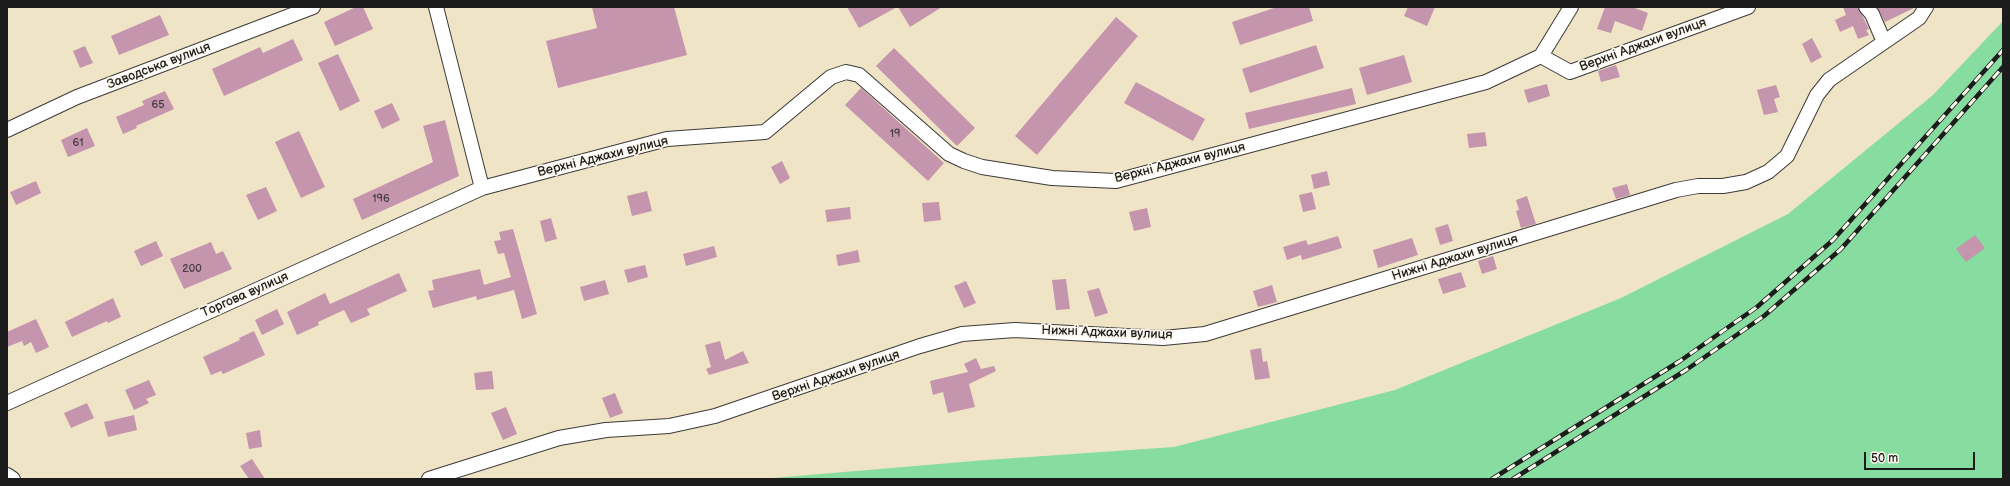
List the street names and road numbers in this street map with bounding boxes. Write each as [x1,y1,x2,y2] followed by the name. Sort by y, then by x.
[1577,15,1709,75] street label: Верхні Аджахи вулиця
[105,39,213,93] street label: Заводська вулиця
[536,133,670,181] street label: Верхні Аджахи вулиця
[1113,139,1247,187] street label: Верхні Аджахи вулиця
[1390,231,1520,285] street label: Нижні Аджахи вулиця
[199,269,291,321] street label: Торгова вулиця
[1041,323,1173,343] street label: Нижні Аджахи вулиця
[770,347,902,405] street label: Верхні Аджахи вулиця

